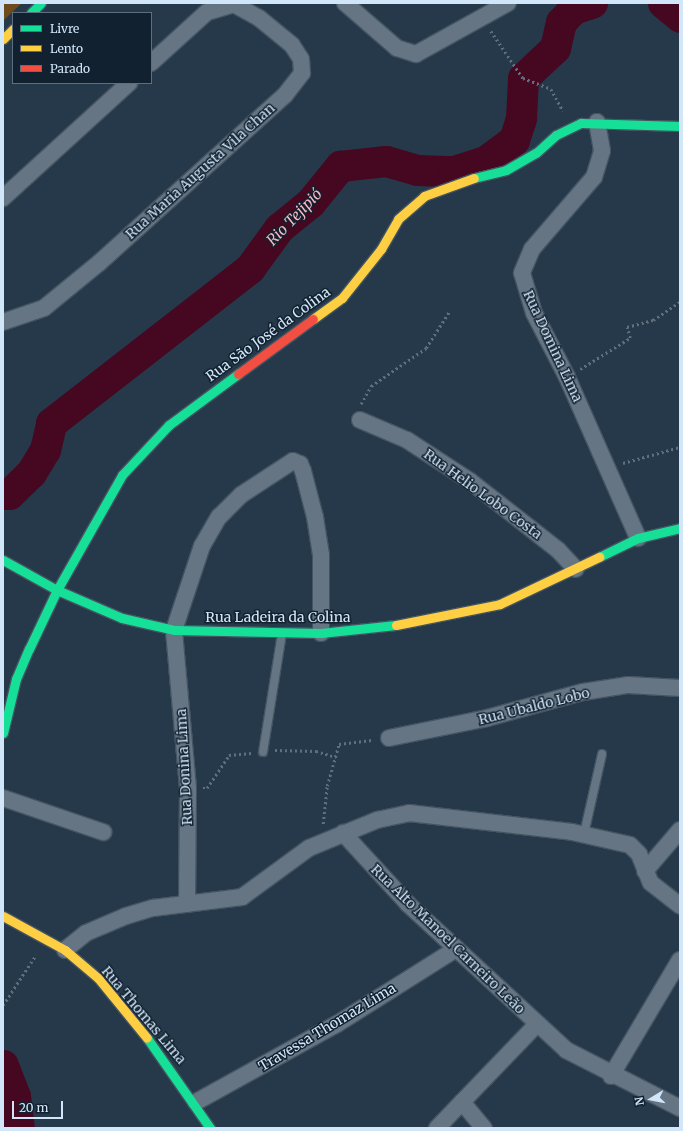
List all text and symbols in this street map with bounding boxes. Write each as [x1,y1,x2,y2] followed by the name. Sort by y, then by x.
[12,12,152,84] legend
[50,21,79,36] text: Livre
[50,41,83,56] text: Lento
[50,61,90,76] text: Parado
[122,100,278,242] street label: Rua Maria Augusta Vila Chan
[263,185,325,249] water label: Rio Tejipió
[203,283,333,385] street label: Rua São José da Colina
[520,288,586,404] street label: Rua Domina Lima
[421,445,545,543] street label: Rua Helio Lobo Costa
[205,609,351,625] street label: Rua Ladeira da Colina
[477,684,591,728] street label: Rua Ubaldo Lobo
[173,708,195,826] street label: Rua Donina Lima
[367,861,529,1017] street label: Rua Alto Manoel Carneiro Leão
[98,963,190,1067] street label: Rua Thomas Lima
[255,979,399,1075] street label: Travessa Thomaz Lima
[631,1079,671,1119] north arrow
[14,1093,65,1119] scale bar
[632,1096,647,1107] text: N
[19,1100,48,1115] text: 20 m

